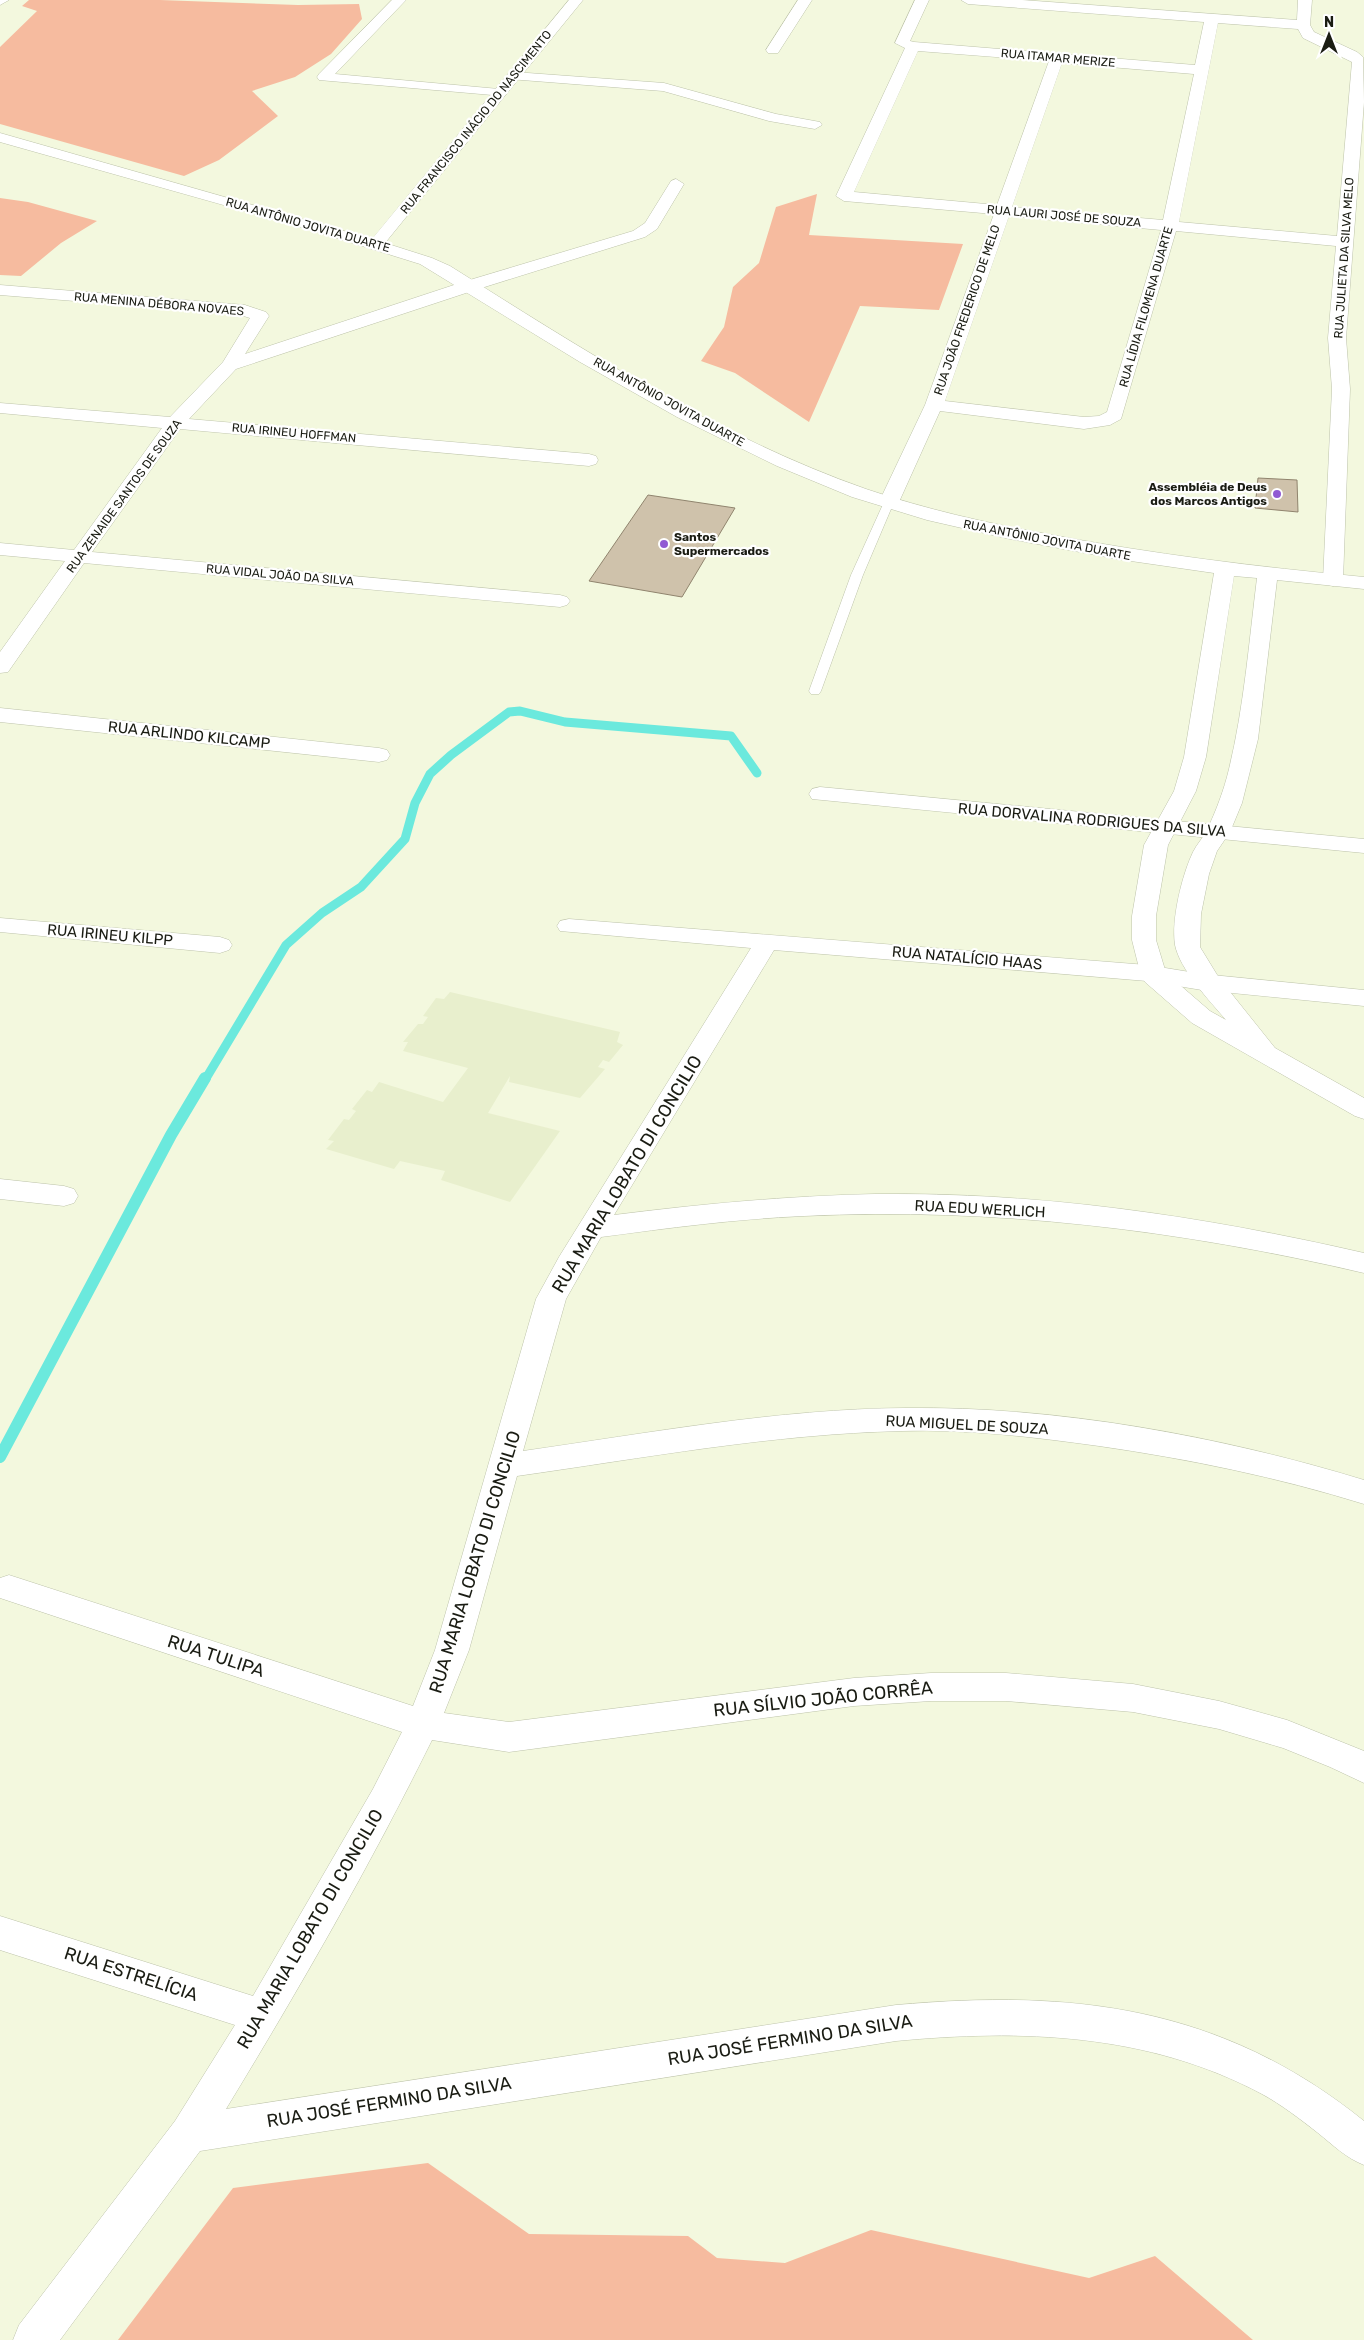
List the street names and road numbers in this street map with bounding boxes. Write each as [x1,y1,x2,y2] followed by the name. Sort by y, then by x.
[398,27,554,217] street label: RUA FRANCISCO INÁCIO DO NASCIMENTO
[1000,46,1116,70] street label: RUA ITAMAR MERIZE
[1331,177,1357,339] street label: RUA JULIETA DA SILVA MELO
[224,195,392,255] street label: RUA ANTÔNIO JOVITA DUARTE
[986,202,1142,230] street label: RUA LAURI JOSÉ DE SOUZA
[931,223,1003,397] street label: RUA JOÃO FREDERICO DE MELO
[1116,225,1176,389] street label: RUA LÍDIA FILOMENA DUARTE
[73,290,245,318] street label: RUA MENINA DÉBORA NOVAES
[591,355,747,449] street label: RUA ANTÔNIO JOVITA DUARTE
[64,417,184,575] street label: RUA ZENAIDE SANTOS DE SOUZA
[231,421,357,445] street label: RUA IRINEU HOFFMAN
[962,517,1132,563] street label: RUA ANTÔNIO JOVITA DUARTE
[206,562,354,588] street label: RUA VIDAL JOÃO DA SILVA
[107,718,271,753] street label: RUA ARLINDO KILCAMP
[957,799,1227,841] street label: RUA DORVALINA RODRIGUES DA SILVA
[46,921,174,949] street label: RUA IRINEU KILPP
[891,942,1043,974] street label: RUA NATALÍCIO HAAS
[547,1051,707,1297] street label: RUA MARIA LOBATO DI CONCILIO
[914,1197,1046,1221] street label: RUA EDU WERLICH
[885,1412,1049,1438] street label: RUA MIGUEL DE SOUZA
[425,1428,525,1696] street label: RUA MARIA LOBATO DI CONCILIO
[165,1630,267,1682] street label: RUA TULIPA
[712,1677,934,1721] street label: RUA SÍLVIO JOÃO CORRÊA
[232,1805,388,2053] street label: RUA MARIA LOBATO DI CONCILIO
[61,1942,201,2006] street label: RUA ESTRELÍCIA
[666,2010,914,2070] street label: RUA JOSÉ FERMINO DA SILVA
[265,2072,513,2132] street label: RUA JOSÉ FERMINO DA SILVA

